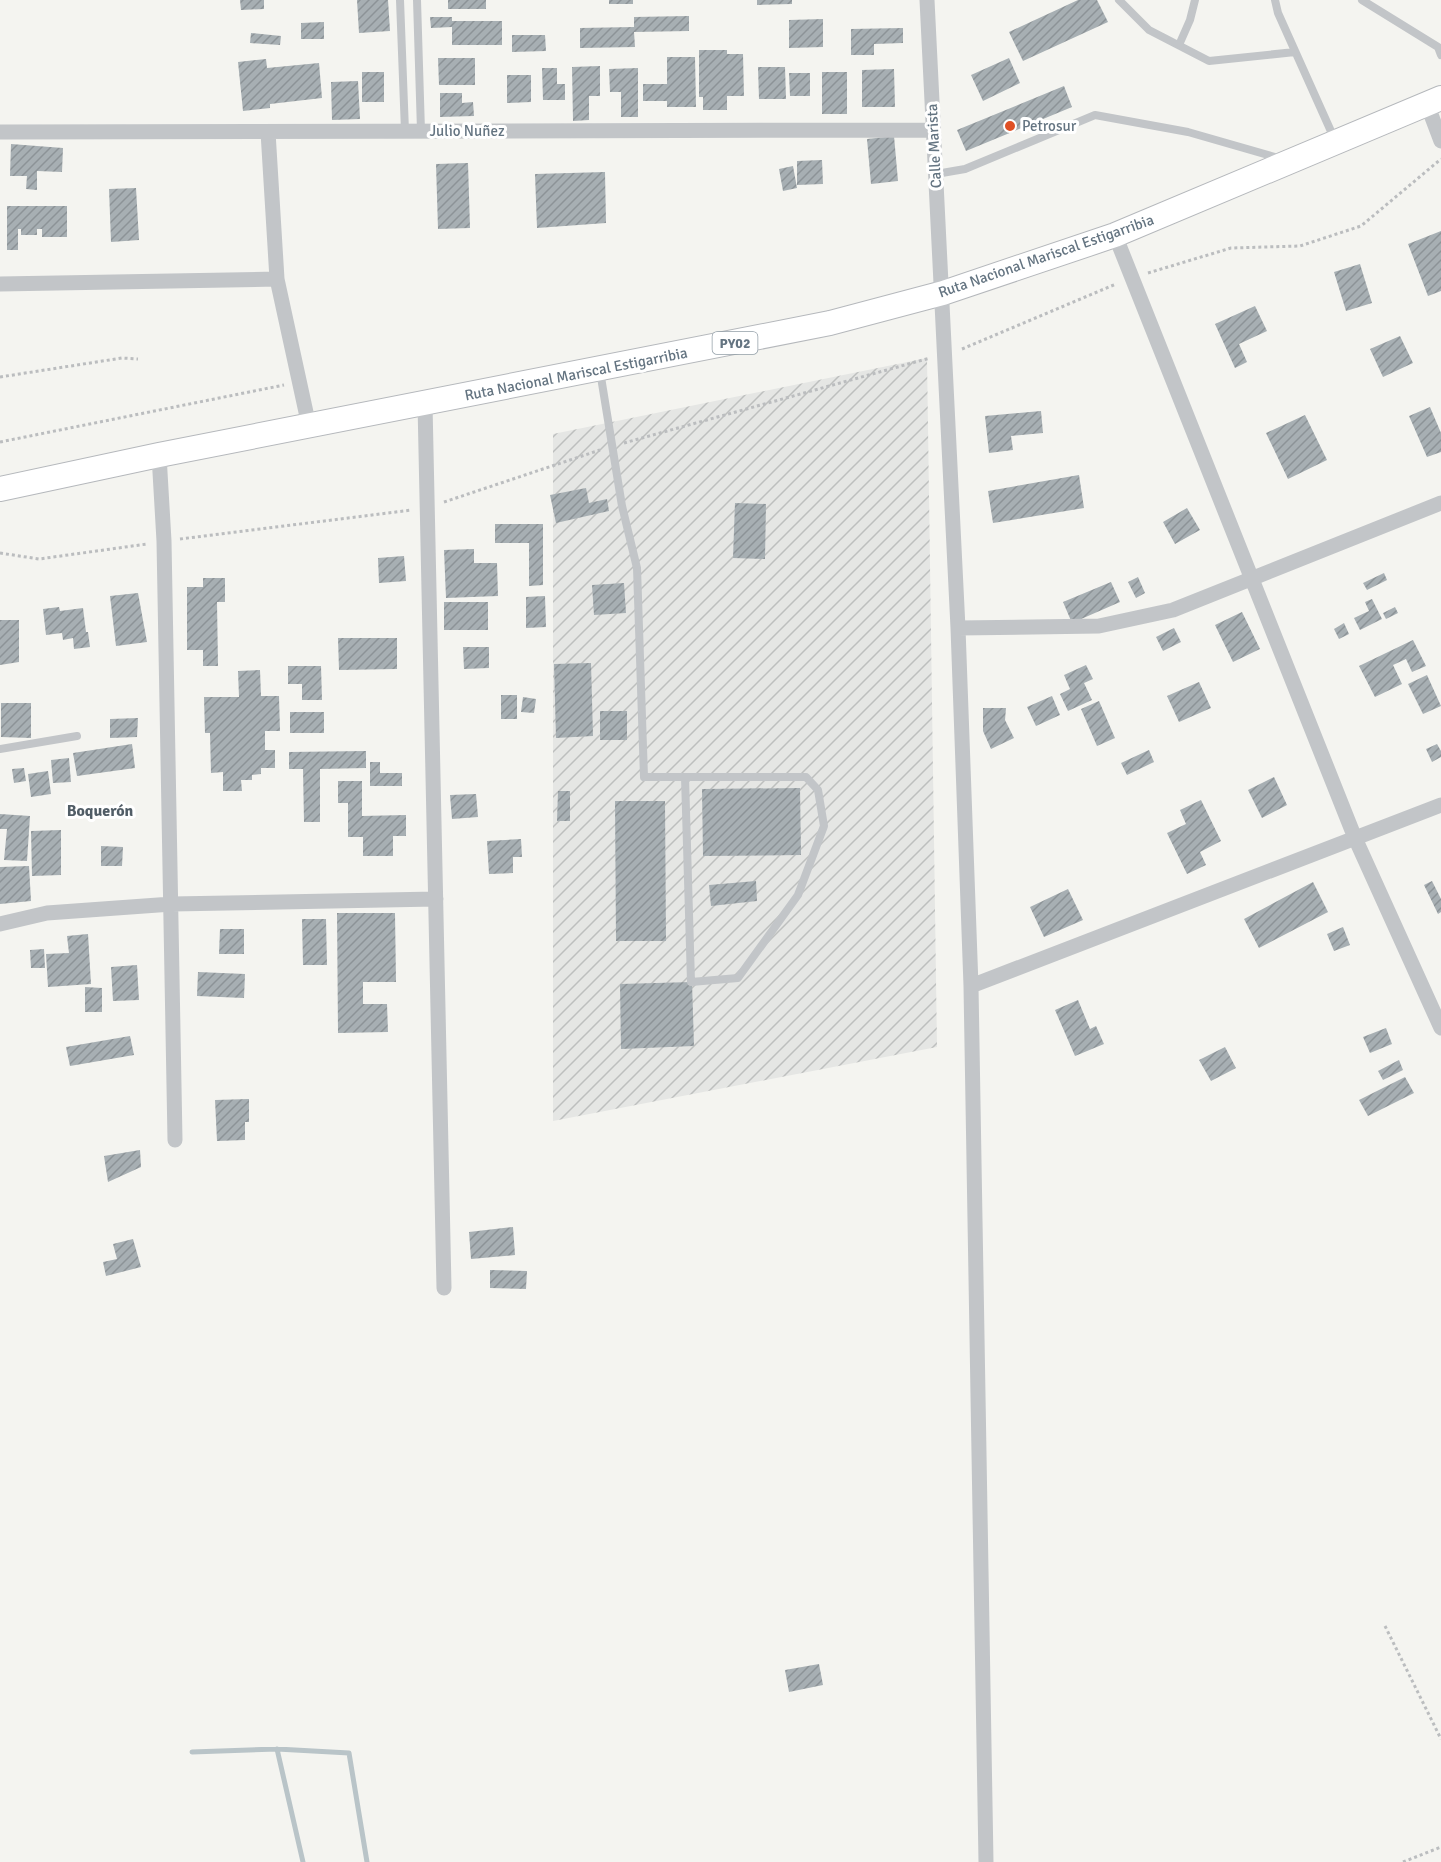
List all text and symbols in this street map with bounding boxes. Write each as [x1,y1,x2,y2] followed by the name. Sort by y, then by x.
[923,103,945,189] street label: Calle Marista
[1022,117,1077,135] place label: Petrosur
[1003,119,1017,133] marker: Petrosur
[429,122,505,140] street label: Julio Nuñez
[936,211,1156,301] street label: Ruta Nacional Mariscal Estigarribia
[712,332,758,354] road number: PY02
[463,344,689,404] street label: Ruta Nacional Mariscal Estigarribia
[67,801,134,821] district label: Boquerón

